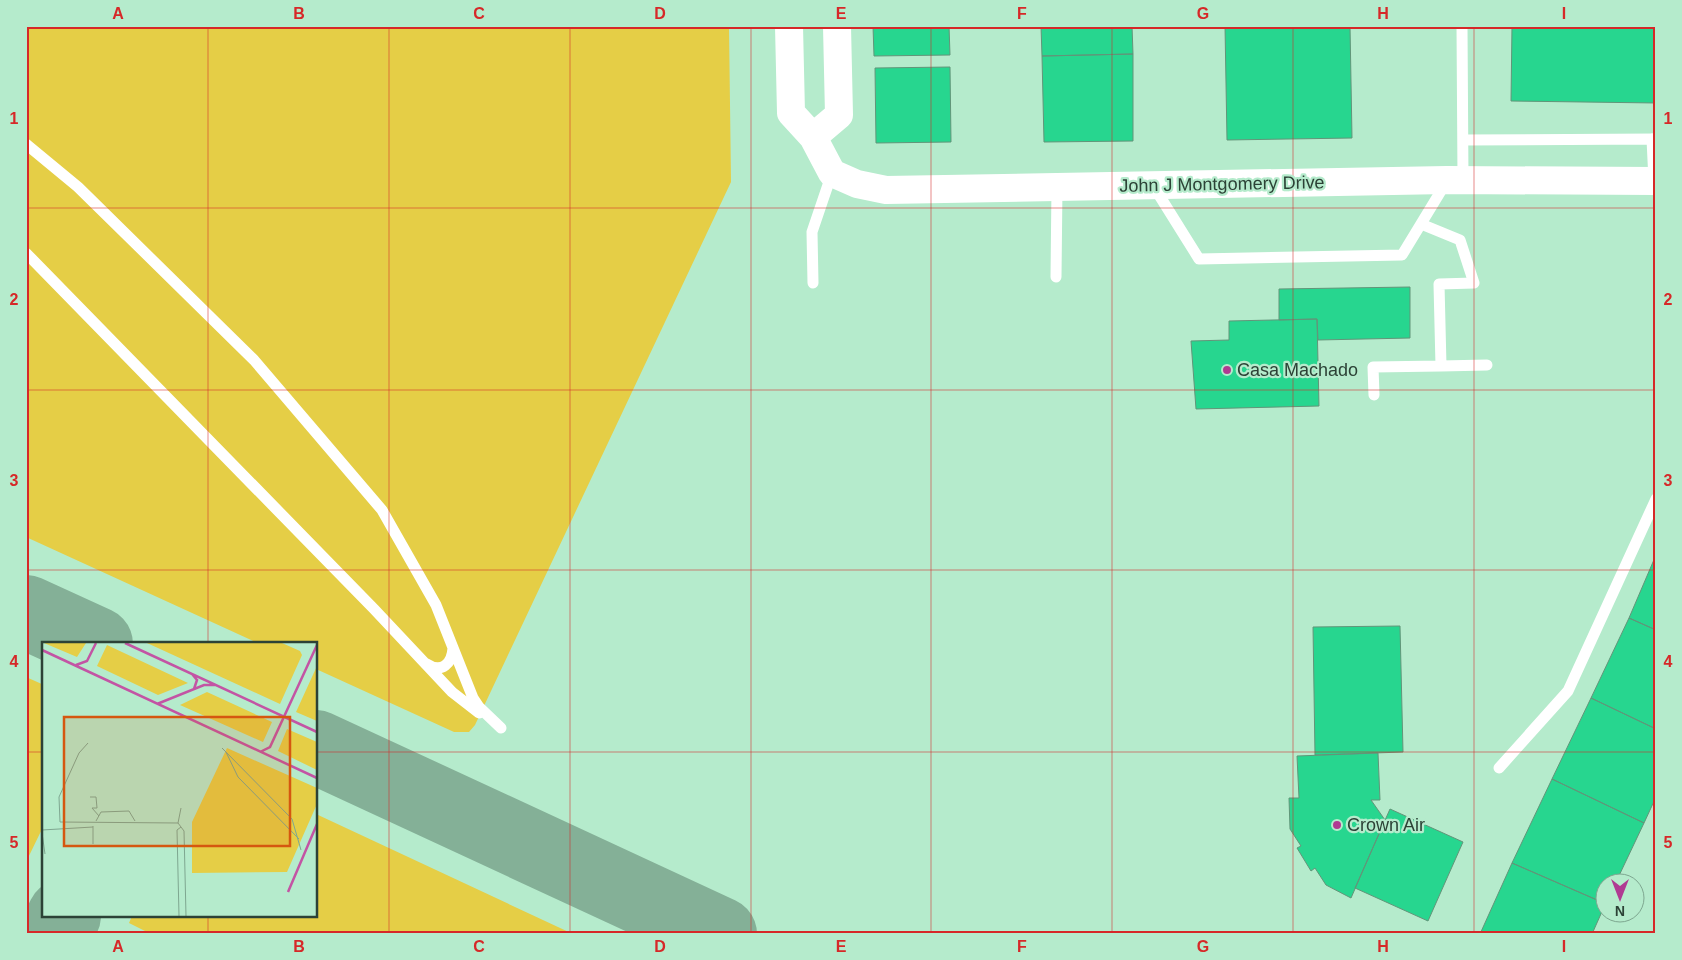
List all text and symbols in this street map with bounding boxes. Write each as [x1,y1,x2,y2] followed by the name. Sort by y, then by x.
[112,5,124,22] text: A
[293,5,305,22] text: B
[473,5,485,22] text: C
[654,5,666,22] text: D
[836,5,847,22] text: E
[1017,5,1027,22] text: F
[1197,5,1209,22] text: G
[1377,5,1389,22] text: H
[1562,5,1566,22] text: I
[10,110,19,127] text: 1
[1664,110,1673,127] text: 1
[1119,172,1325,196] street label: John J Montgomery Drive
[10,291,19,308] text: 2
[1664,291,1673,308] text: 2
[1237,360,1358,380] place label: Casa Machado
[1221,364,1233,376] marker: Casa Machado
[10,472,19,489] text: 3
[1664,472,1673,489] text: 3
[42,642,318,918] inset map
[10,653,19,670] text: 4
[1664,653,1673,670] text: 4
[1347,815,1425,835] place label: Crown Air
[1331,819,1343,831] marker: Crown Air
[10,834,19,851] text: 5
[1664,834,1673,851] text: 5
[1594,872,1644,922] north arrow
[1615,903,1625,919] text: N
[112,938,124,955] text: A
[293,938,305,955] text: B
[473,938,485,955] text: C
[654,938,666,955] text: D
[836,938,847,955] text: E
[1017,938,1027,955] text: F
[1197,938,1209,955] text: G
[1377,938,1389,955] text: H
[1562,938,1566,955] text: I

